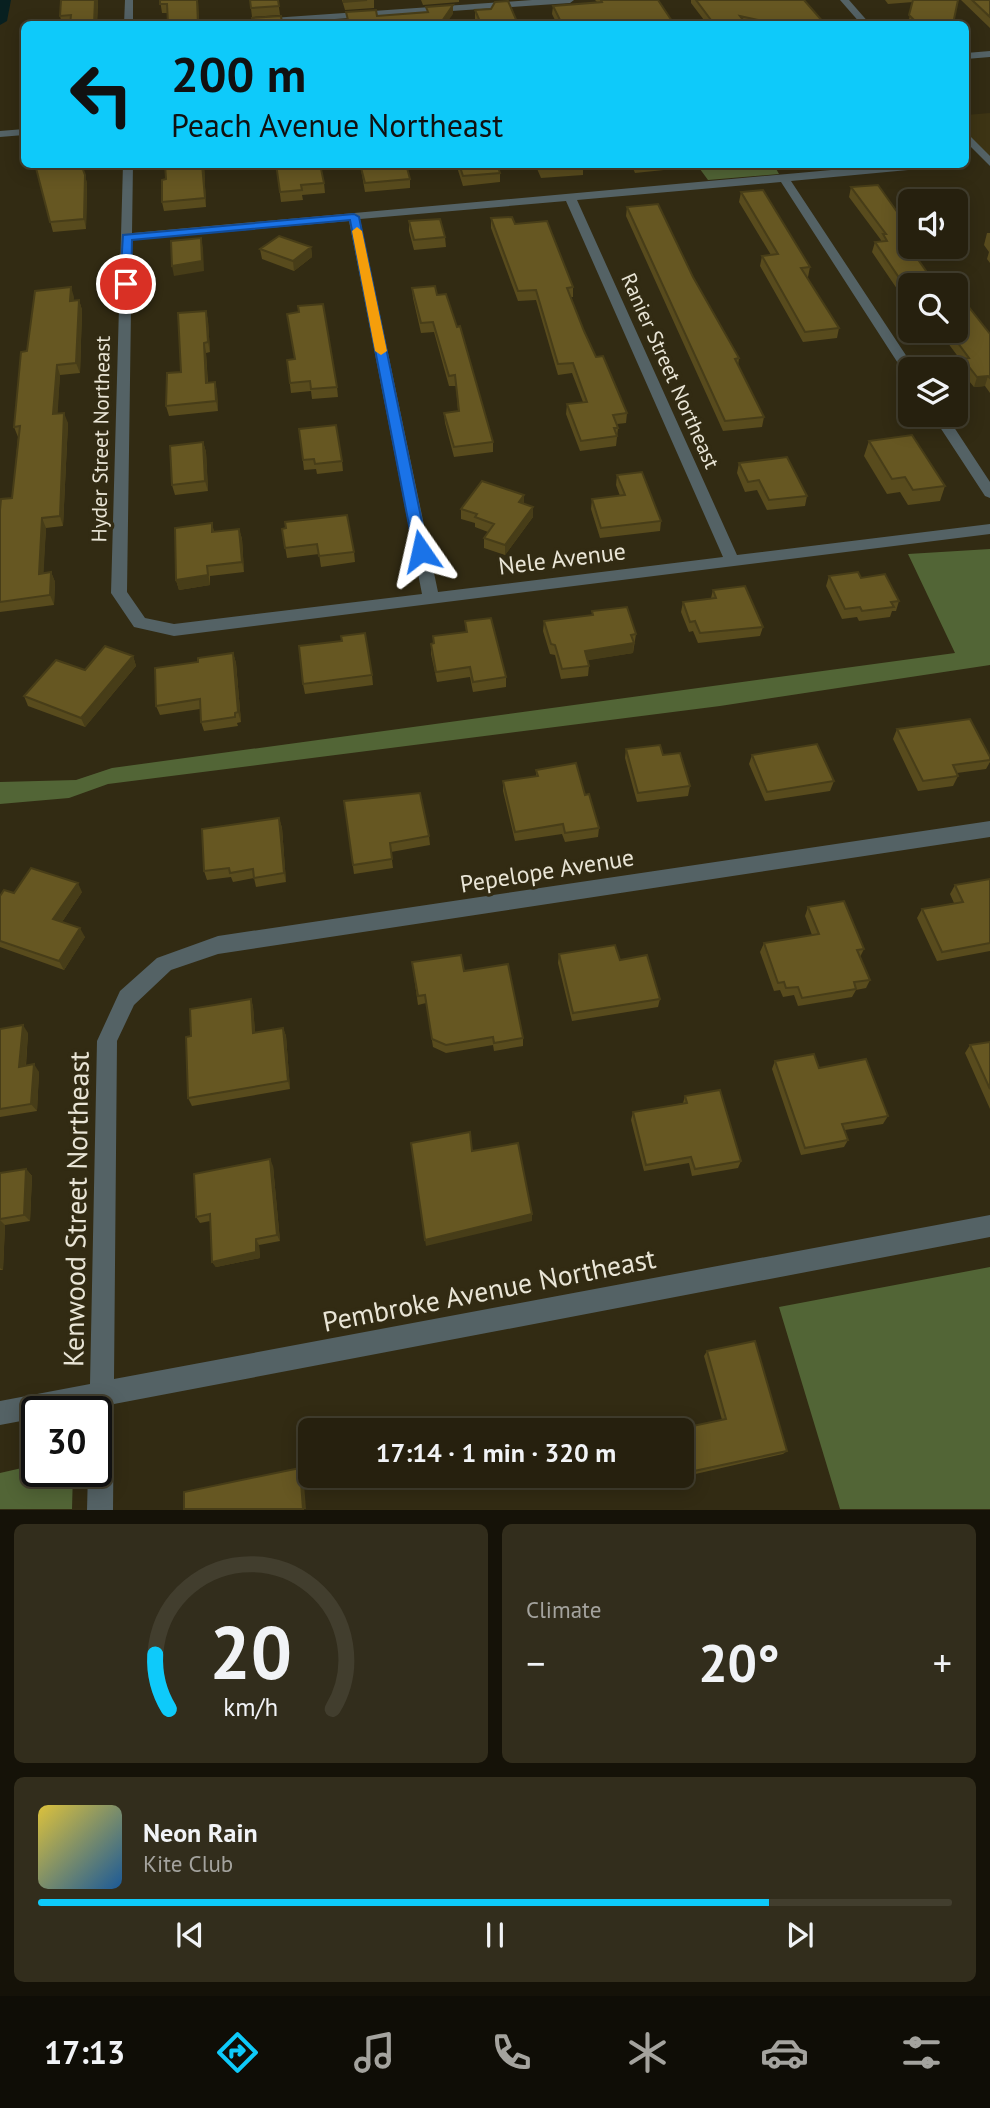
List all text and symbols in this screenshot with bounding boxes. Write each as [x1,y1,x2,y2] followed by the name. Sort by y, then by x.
[171,42,306,106] text: 200 m
[56,49,147,140] icon: left
[171,104,503,146] text: Peach Avenue Northeast
[898,189,968,427] map controls
[898,189,968,259] button: sound
[96,254,156,314] pin
[107,265,145,303] icon: arrive
[615,269,726,473] street label: Ranier Street Northeast
[898,273,968,343] button: search
[85,335,116,543] street label: Hyder Street Northeast
[898,357,968,427] button: layers
[384,514,458,588] position arrow
[496,535,627,582] street label: Nele Avenue
[458,841,636,900] street label: Pepelope Avenue
[54,1050,97,1367] street label: Kenwood Street Northeast
[319,1239,659,1340] street label: Pembroke Avenue Northeast
[21,1396,112,1487] speed limit sign: 30
[376,1436,616,1469] text: 17:14 · 1 min · 320 m
[526,1595,601,1624] text: Climate
[210,1606,292,1700] text: 20
[698,1629,780,1696] text: 20°
[526,1638,545,1687] text: −
[933,1638,952,1687] text: +
[224,1691,278,1723] text: km/h
[143,1816,258,1849] text: Neon Rain
[143,1849,233,1878] text: Kite Club
[171,1916,209,1954] icon: previous
[476,1916,514,1954] icon: pause
[781,1916,819,1954] icon: next
[213,2028,262,2077] icon: directions
[350,2028,399,2077] icon: music
[487,2028,536,2077] icon: phone
[623,2028,672,2077] icon: climate
[760,2028,809,2077] icon: car
[897,2028,946,2077] icon: filters
[44,2031,125,2073] text: 17:13

